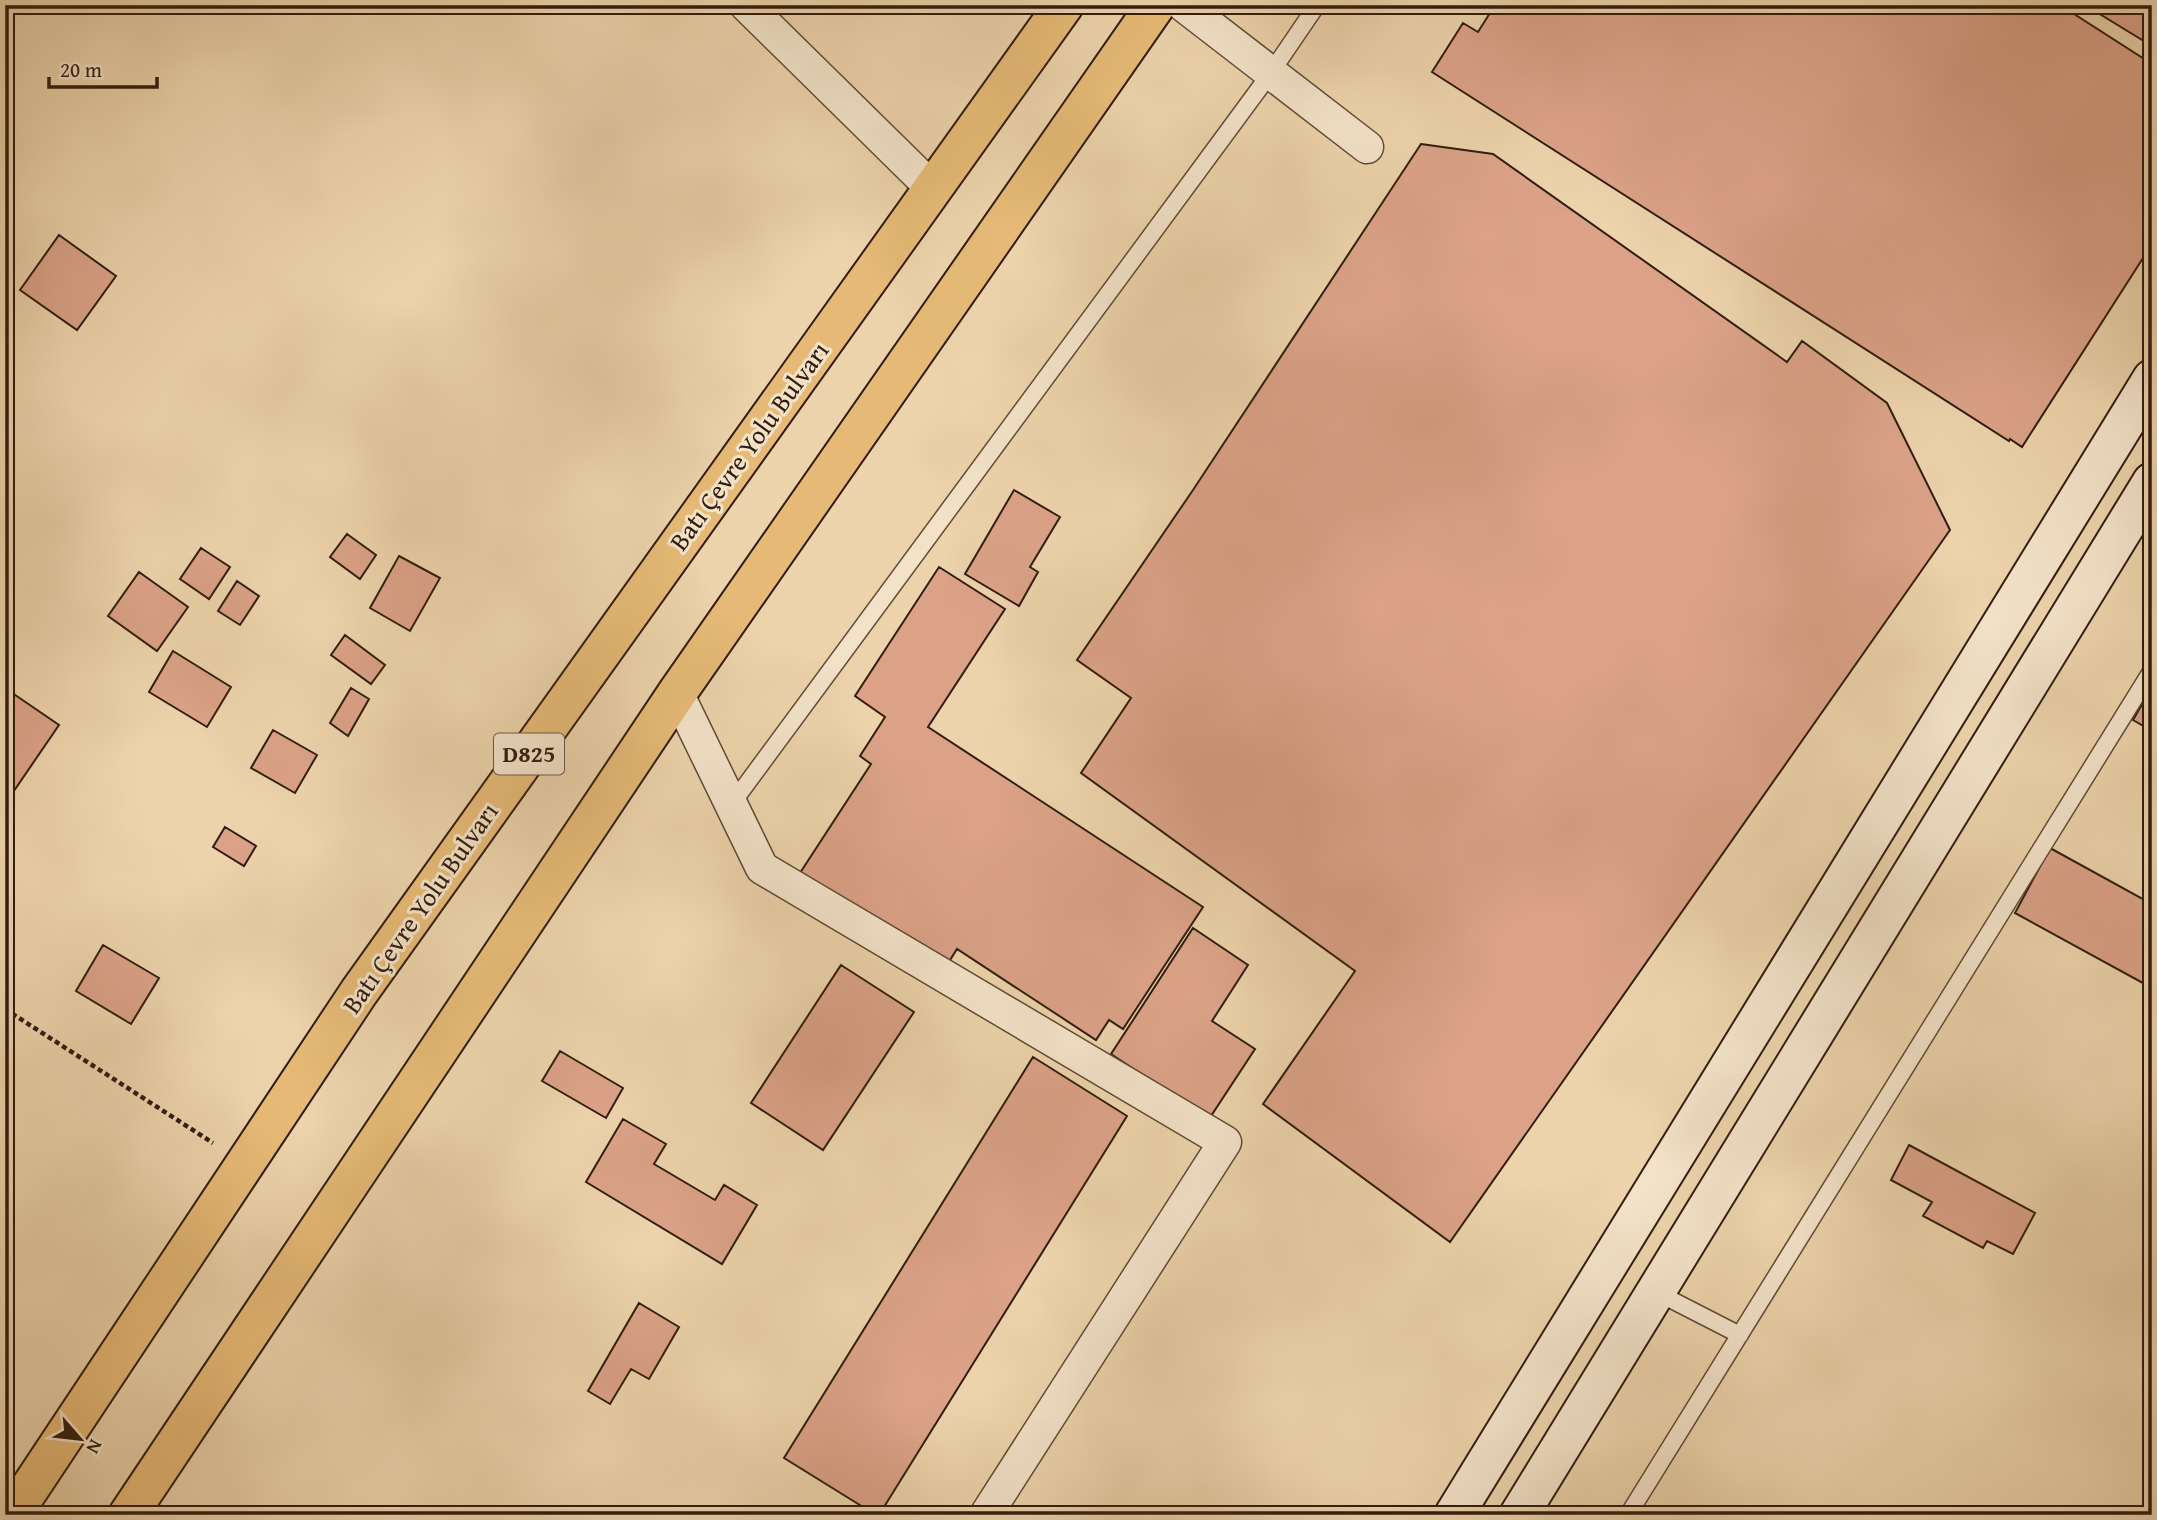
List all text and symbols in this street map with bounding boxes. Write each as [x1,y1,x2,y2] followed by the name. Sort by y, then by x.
[49,46,158,90] scale bar
[60,54,102,85] text: 20 m
[659,333,838,558] street label: Batı Çevre Yolu Bulvarı
[494,734,564,774] road number: D825
[332,794,507,1021] street label: Batı Çevre Yolu Bulvarı
[46,1404,116,1474] north arrow
[80,1435,110,1459] text: N

